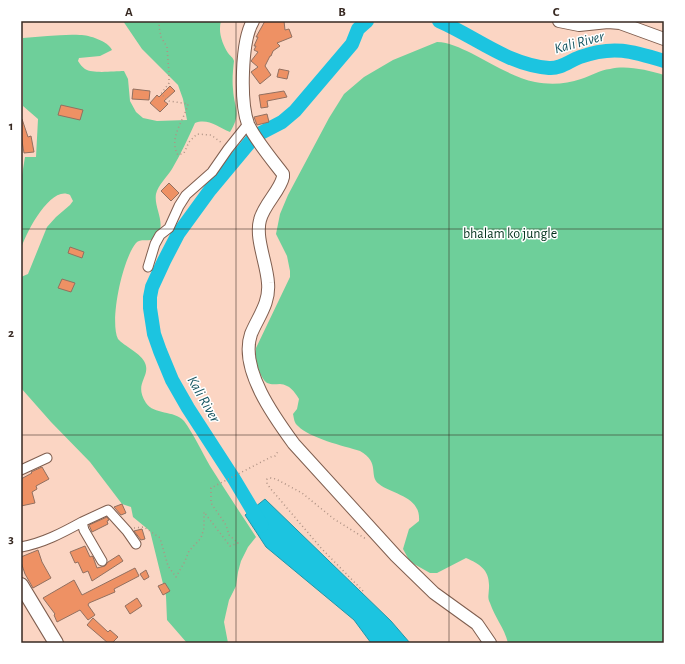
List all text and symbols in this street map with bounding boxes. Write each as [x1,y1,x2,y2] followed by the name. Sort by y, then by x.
[125,6,133,19] text: A
[338,6,346,19] text: B
[553,6,560,19] text: C
[553,28,607,56] water label: Kali River
[9,120,13,133] text: 1
[463,227,557,241] park label: bhalam ko jungle
[8,327,14,340] text: 2
[184,373,223,426] water label: Kali River
[8,533,14,546] text: 3

